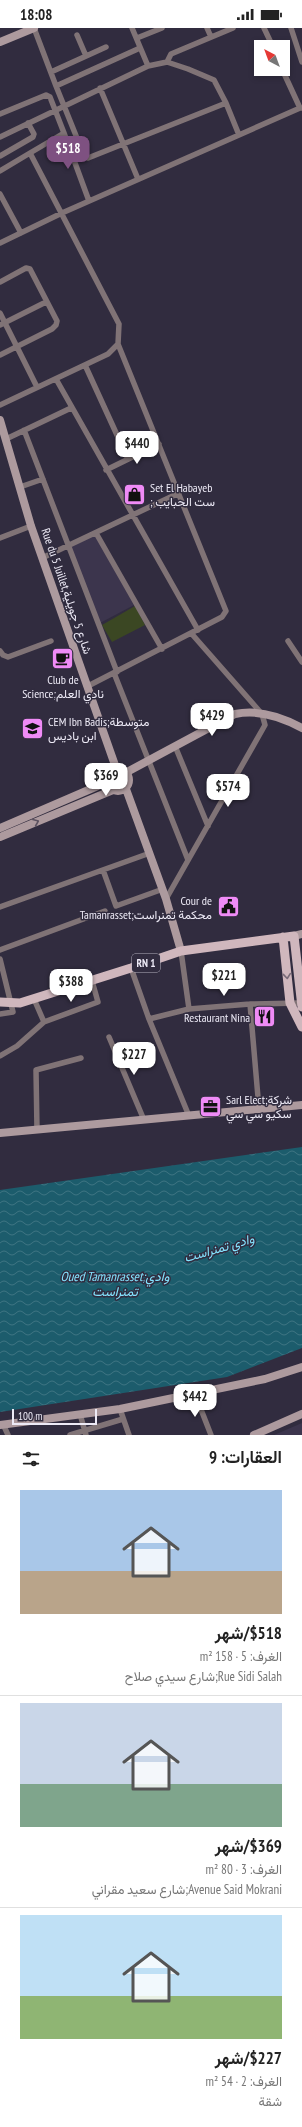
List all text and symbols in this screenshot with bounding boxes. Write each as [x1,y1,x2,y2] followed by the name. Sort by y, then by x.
[20,5,52,24] text: 18:08
[254,40,290,76] north arrow
[254,40,290,76] map controls
[44,136,92,170] pin: $518
[56,140,80,157] text: $518
[113,431,161,465] pin: $440
[125,435,149,452] text: $440
[150,480,215,509] place label: Set El Habayeb ; ست الحبايب
[121,481,147,507] shop icon: Set El Habayeb ; ست الحبايب
[36,526,96,657] street label: Rue du 5 Juillet,شارع 5 جويلية
[50,645,76,671] cafe icon: Club de Science;نادي العلم
[22,672,104,704] place label: Club de Science;نادي العلم
[188,703,236,737] pin: $429
[200,707,224,724] text: $429
[48,714,149,744] place label: CEM Ibn Badis;متوسطة ابن باديس
[20,715,46,741] school or university icon: CEM Ibn Badis;متوسطة ابن باديس
[82,763,130,797] pin: $369
[94,767,118,784] text: $369
[204,774,252,808] pin: $574
[216,778,240,795] text: $574
[32,818,39,826] one-way arrow
[80,893,212,923] place label: Cour de Tamanrasset;محكمة تمنراست
[215,894,241,920] public building icon: Cour de Tamanrasset;محكمة تمنراست
[132,954,160,972] road number: RN 1
[200,963,248,997] pin: $221
[212,967,236,984] text: $221
[47,969,95,1003] pin: $388
[59,973,83,990] text: $388
[282,973,291,979] one-way arrow
[252,1004,278,1030] restaurant icon: Restaurant Nina
[184,1010,250,1025] place label: Restaurant Nina
[110,1042,158,1076] pin: $227
[122,1046,146,1063] text: $227
[226,1092,292,1124] place label: Sarl Elect;شركة سكيو سي سي
[197,1093,223,1119] office icon: Sarl Elect;شركة سكيو سي سي
[182,1230,257,1268] water label: وادي تمنراست
[61,1268,170,1300] water label: Oued Tamanrasset;وادي تمنراست
[171,1384,219,1418] pin: $442
[183,1388,207,1405] text: $442
[12,1407,97,1426] scale bar
[18,1409,42,1423] text: 100 m
[209,1446,282,1468] text: العقارات: 9
[20,1448,42,1470] icon: filters
[115,1516,187,1588] icon: home
[215,1622,282,1644] text: $518/شهر
[200,1648,282,1665] text: الغرف: 5 · 158 m²
[125,1668,282,1685] text: Rue Sidi Salah;شارع سيدي صلاح
[115,1729,187,1801] icon: home
[215,1835,282,1857] text: $369/شهر
[206,1861,282,1878] text: الغرف: 3 · 80 m²
[92,1881,282,1898] text: Avenue Said Mokrani;شارع سعيد مقراني
[115,1941,187,2013] icon: home
[215,2047,282,2069] text: $227/شهر
[206,2073,282,2090] text: الغرف: 2 · 54 m²
[259,2093,282,2110] text: شقة

